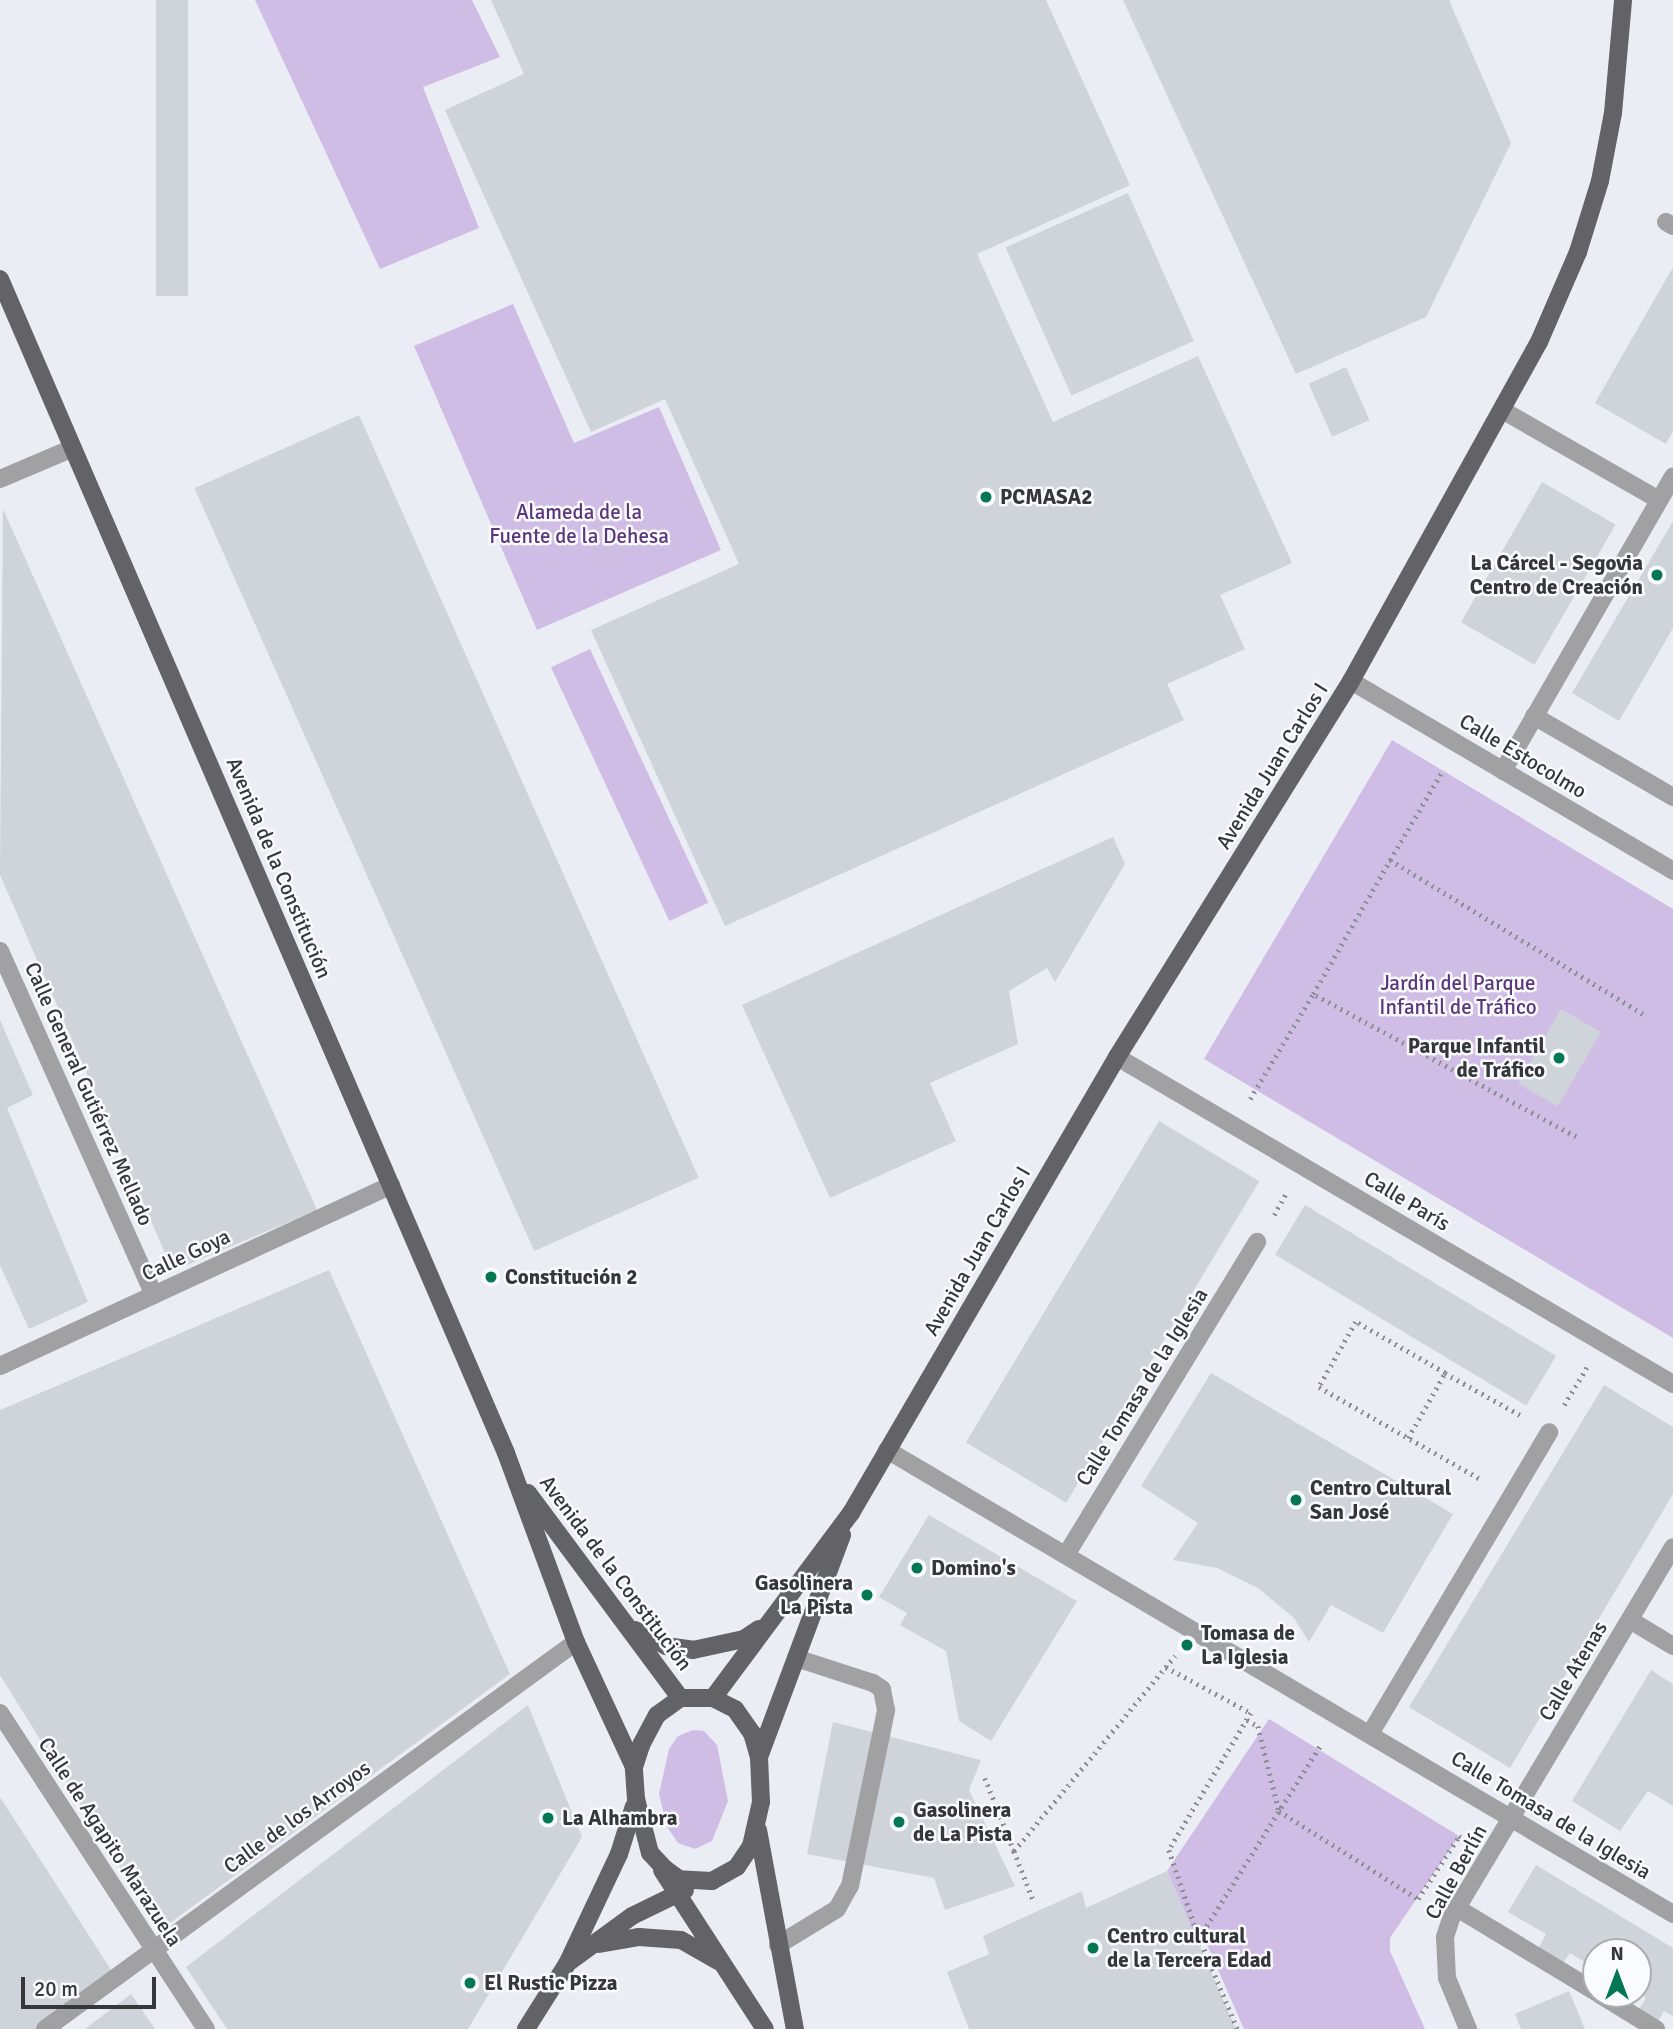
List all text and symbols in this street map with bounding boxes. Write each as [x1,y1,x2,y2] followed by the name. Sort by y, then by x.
[1000,484,1092,510] place label: PCMASA2
[978,489,994,505] marker: PCMASA2
[489,499,669,549] park label: Alameda de la Fuente de la Dehesa
[1470,550,1643,600] place label: La Cárcel - Segovia Centro de Creación
[1649,567,1665,583] marker: La Cárcel - Segovia Centro de Creación
[1211,678,1333,854] street label: Avenida Juan Carlos I
[1455,708,1591,804] street label: Calle Estocolmo
[221,754,337,982] street label: Avenida de la Constitución
[19,958,159,1230] street label: Calle General Gutiérrez Mellado
[1379,970,1537,1020] park label: Jardín del Parque Infantil de Tráfico
[1408,1033,1545,1083] place label: Parque Infantil de Tráfico
[1551,1050,1567,1066] marker: Parque Infantil de Tráfico
[918,1162,1036,1340] street label: Avenida Juan Carlos I
[1360,1166,1454,1236] street label: Calle París
[138,1224,234,1286] street label: Calle Goya
[505,1264,638,1290] place label: Constitución 2
[483,1269,499,1285] marker: Constitución 2
[1071,1283,1213,1491] street label: Calle Tomasa de la Iglesia
[534,1470,698,1676] street label: Avenida de la Constitución
[1310,1475,1451,1525] place label: Centro Cultural San José
[1288,1492,1304,1508] marker: Centro Cultural San José
[931,1555,1016,1581] place label: Domino's
[909,1560,925,1576] marker: Domino's
[755,1570,853,1620] place label: Gasolinera La Pista
[859,1587,875,1603] marker: Gasolinera La Pista
[1533,1617,1613,1725] street label: Calle Atenas
[1201,1620,1295,1670] place label: Tomasa de La Iglesia
[1179,1637,1195,1653] marker: Tomasa de La Iglesia
[33,1733,187,1951] street label: Calle de Agapito Marazuela
[1447,1745,1655,1885] street label: Calle Tomasa de la Iglesia
[219,1755,375,1879] street label: Calle de los Arroyos
[913,1797,1012,1847] place label: Gasolinera de La Pista
[562,1805,677,1831] place label: La Alhambra
[540,1810,556,1826] marker: La Alhambra
[891,1814,907,1830] marker: Gasolinera de La Pista
[1420,1820,1492,1924] street label: Calle Berlín
[1107,1923,1272,1973] place label: Centro cultural de la Tercera Edad
[1582,1938,1652,2008] north arrow
[1085,1940,1101,1956] marker: Centro cultural de la Tercera Edad
[1610,1942,1624,1966] text: N
[24,1962,159,2006] scale bar
[484,1970,618,1996] place label: El Rustic Pizza
[462,1975,478,1991] marker: El Rustic Pizza
[34,1976,78,2002] text: 20 m

